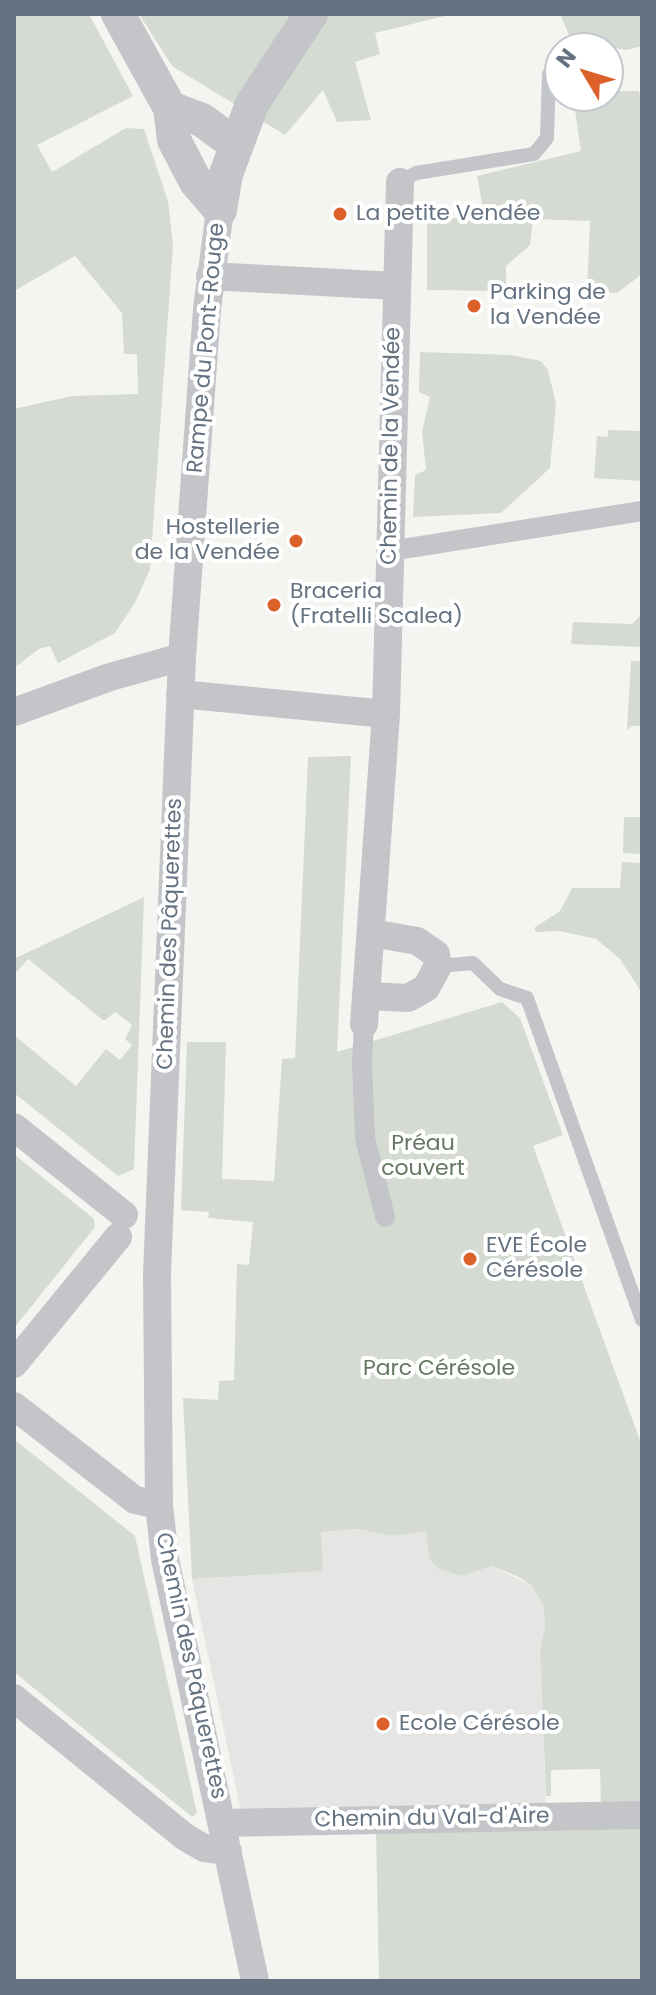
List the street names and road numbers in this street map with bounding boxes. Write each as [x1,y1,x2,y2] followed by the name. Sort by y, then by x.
[183,222,231,474] street label: Rampe du Pont-Rouge
[377,327,407,565] street label: Chemin de la Vendée
[153,798,189,1070] street label: Chemin des Pâquerettes
[149,1530,231,1802] street label: Chemin des Pâquerettes
[314,1804,550,1834] street label: Chemin du Val-d'Aire

